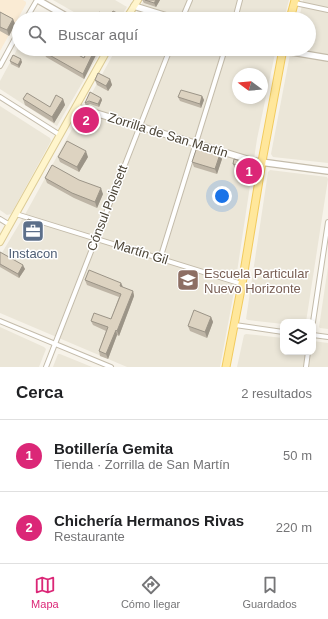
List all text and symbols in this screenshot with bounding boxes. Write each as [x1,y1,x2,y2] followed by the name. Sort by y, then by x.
[12,12,316,56] search box
[26,23,48,45] icon: search
[58,26,138,43] text: Buscar aquí
[232,68,268,104] north arrow
[73,105,99,135] pin: 2
[106,110,230,160] street label: Zorrilla de San Martín
[236,156,262,186] pin: 1
[84,162,130,253] street label: Cónsul Poinsett
[212,186,232,206] your location
[20,218,46,244] office icon: Instacon
[112,237,170,267] street label: Martín Gil
[8,246,58,261] place label: Instacon
[204,266,309,296] place label: Escuela Particular Nuevo Horizonte
[175,267,201,293] school or university icon: Escuela Particular Nuevo Horizonte
[280,319,316,355] map controls
[280,319,316,355] button: layers
[16,383,63,402] text: Cerca
[241,386,312,401] text: 2 resultados
[54,440,173,457] text: Botillería Gemita
[25,448,33,463] text: 1
[283,448,312,463] text: 50 m
[54,457,230,472] text: Tienda · Zorrilla de San Martín
[54,512,244,529] text: Chichería Hermanos Rivas
[25,520,33,535] text: 2
[276,520,312,535] text: 220 m
[54,529,125,544] text: Restaurante
[31,574,59,610] tab: Mapa
[121,574,180,610] tab: Cómo llegar
[242,574,297,610] tab: Guardados

